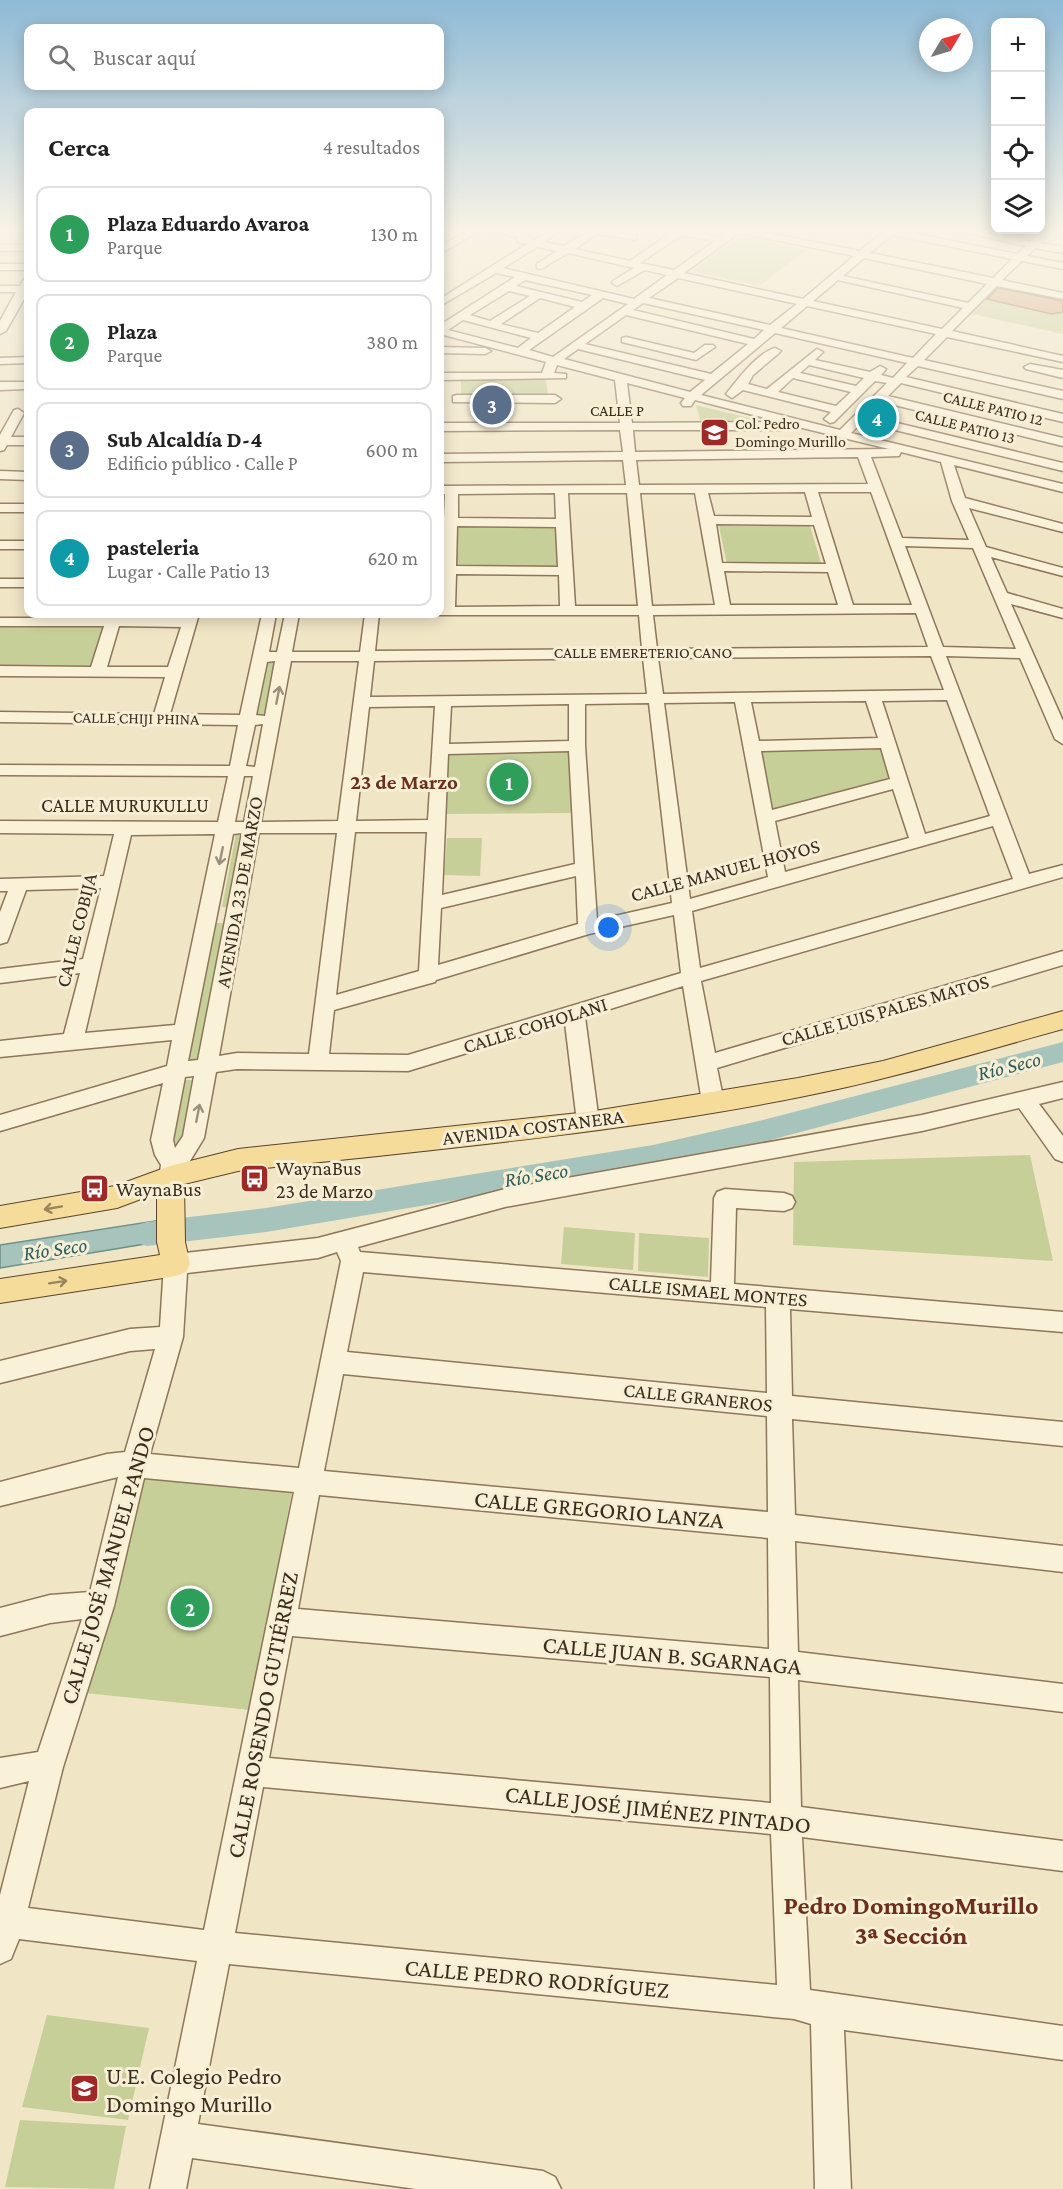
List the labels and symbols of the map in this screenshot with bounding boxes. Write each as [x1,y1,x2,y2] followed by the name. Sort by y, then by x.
[919,18,973,72] north arrow
[472,382,512,428] pin: 3
[941,387,1045,429] street label: CALLE PATIO 12
[858,396,896,440] pin: 4
[590,402,644,419] street label: CALLE P
[913,405,1017,447] street label: CALLE PATIO 13
[735,415,846,451] place label: Col. Pedro Domingo Murillo
[698,416,730,448] school or university icon: Col. Pedro Domingo Murillo
[554,644,732,661] street label: CALLE EMERETERIO CANO
[273,685,284,705] one-way arrow
[73,708,200,729] street label: CALLE CHIJI PHINA
[490,760,528,804] pin: 1
[350,770,458,794] district label: 23 de Marzo
[41,794,209,816] street label: CALLE MURUKULLU
[211,795,267,989] street label: AVENIDA 23 DE MARZO
[628,834,822,906] street label: CALLE MANUEL HOYOS
[215,846,226,865] one-way arrow
[51,870,102,990] street label: CALLE COBIJA
[594,913,623,942] your location
[779,970,991,1050] street label: CALLE LUIS PALES MATOS
[460,993,610,1057] street label: CALLE COHOLANI
[975,1047,1043,1085] water label: Río Seco
[193,1104,204,1123] one-way arrow
[441,1105,626,1149] street label: AVENIDA COSTANERA
[276,1157,373,1202] place label: WaynaBus 23 de Marzo
[502,1158,570,1192] water label: Río Seco
[239,1163,271,1195] bus stop icon: WaynaBus 23 de Marzo
[79,1173,111,1205] bus stop icon: WaynaBus
[116,1178,201,1201] place label: WaynaBus
[43,1203,63,1214] one-way arrow
[22,1233,88,1265] water label: Río Seco
[608,1271,808,1311] street label: CALLE ISMAEL MONTES
[47,1276,67,1287] one-way arrow
[622,1378,774,1416] street label: CALLE GRANEROS
[54,1423,160,1707] street label: CALLE JOSÉ MANUEL PANDO
[473,1485,725,1533] street label: CALLE GREGORIO LANZA
[221,1570,303,1860] street label: CALLE ROSENDO GUTIÉRREZ
[170,1586,210,1630] pin: 2
[541,1630,803,1680] street label: CALLE JUAN B. SGARNAGA
[504,1780,812,1838] street label: CALLE JOSÉ JIMÉNEZ PINTADO
[784,1891,1038,1950] district label: Pedro DomingoMurillo 3ª Sección
[404,1953,670,2003] street label: CALLE PEDRO RODRÍGUEZ
[106,2062,282,2117] place label: U.E. Colegio Pedro Domingo Murillo
[69,2073,101,2105] school or university icon: U.E. Colegio Pedro Domingo Murillo

